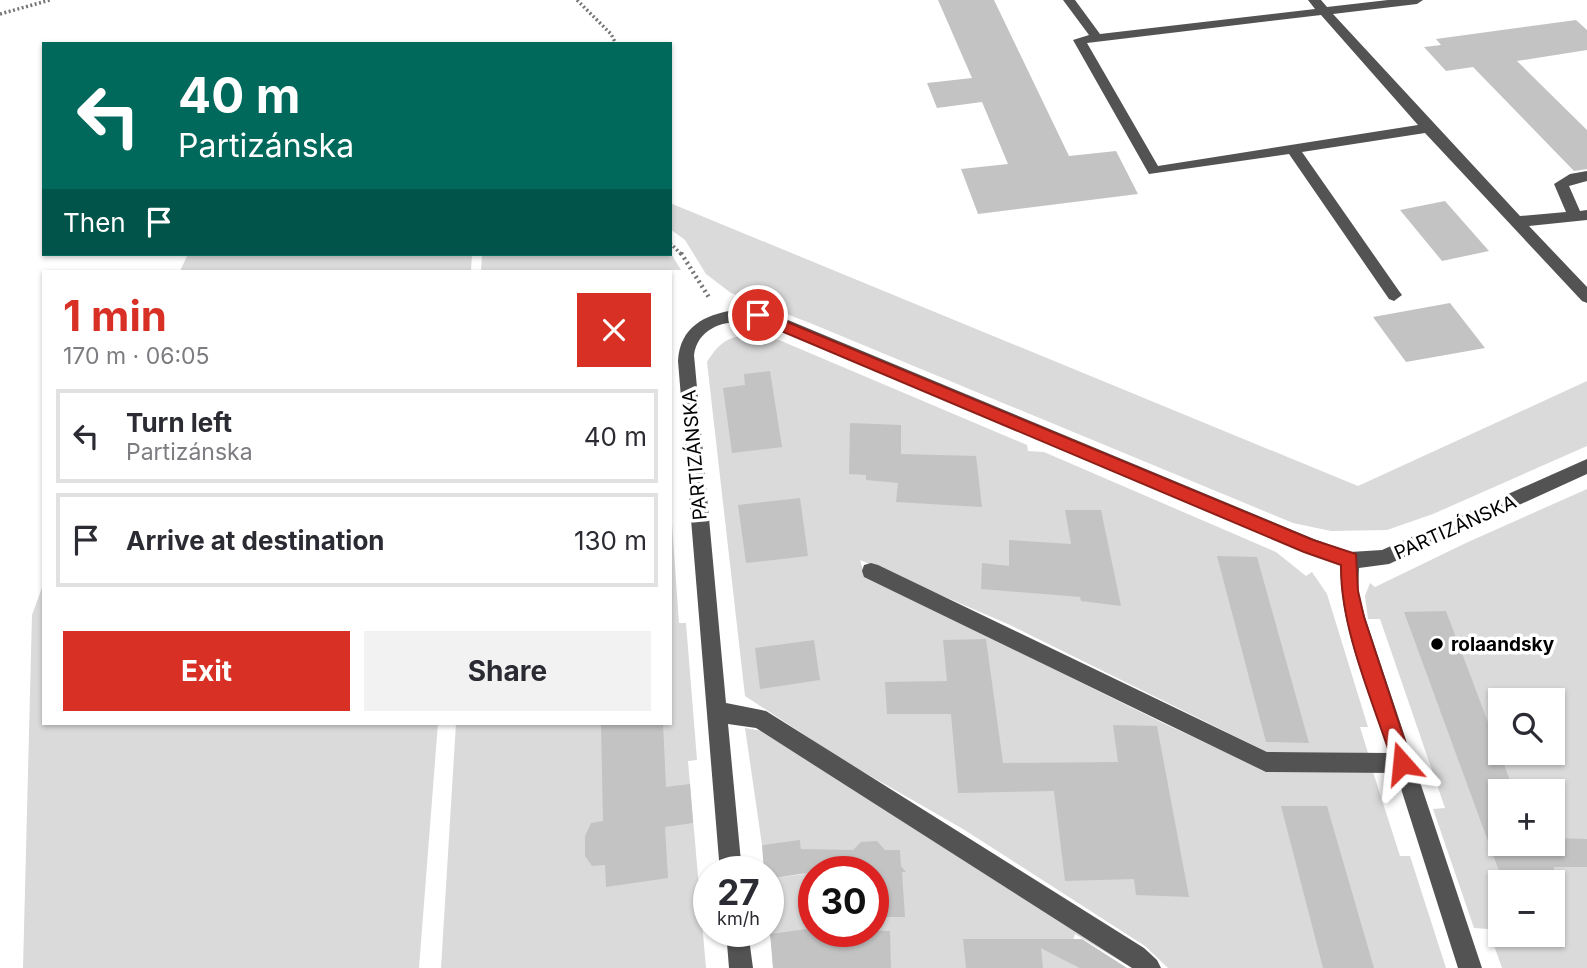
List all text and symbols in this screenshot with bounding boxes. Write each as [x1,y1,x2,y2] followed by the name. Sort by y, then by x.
[178,66,301,125] text: 40 m
[63,70,154,161] icon: left
[178,126,354,165] text: Partizánska
[140,203,178,241] icon: arrive
[63,207,126,238] text: Then
[728,285,788,345] pin
[63,290,167,341] text: 1 min
[577,293,651,367] button: close
[739,296,777,334] icon: arrive
[63,342,210,370] text: 170 m · 06:05
[676,389,712,521] street label: PARTIZÁNSKA
[126,407,232,438] text: Turn left
[67,417,105,455] icon: left
[584,421,647,452] text: 40 m
[126,438,253,466] text: Partizánska
[1390,489,1520,565] street label: PARTIZÁNSKA
[67,521,105,559] icon: arrive
[126,525,385,556] text: Arrive at destination
[574,525,647,556] text: 130 m
[63,631,350,711] button: Exit
[364,631,651,711] button: Share
[1451,633,1555,656] place label: rolaandsky
[1429,636,1445,652] marker: rolaandsky
[1488,688,1565,947] map controls
[1488,688,1565,765] button: search
[1365,726,1439,800] position arrow
[1488,779,1565,856] button: +
[798,856,889,947] speed limit sign: 30
[1488,870,1565,947] button: −
[717,871,760,913] text: 27
[717,908,760,929] text: km/h

